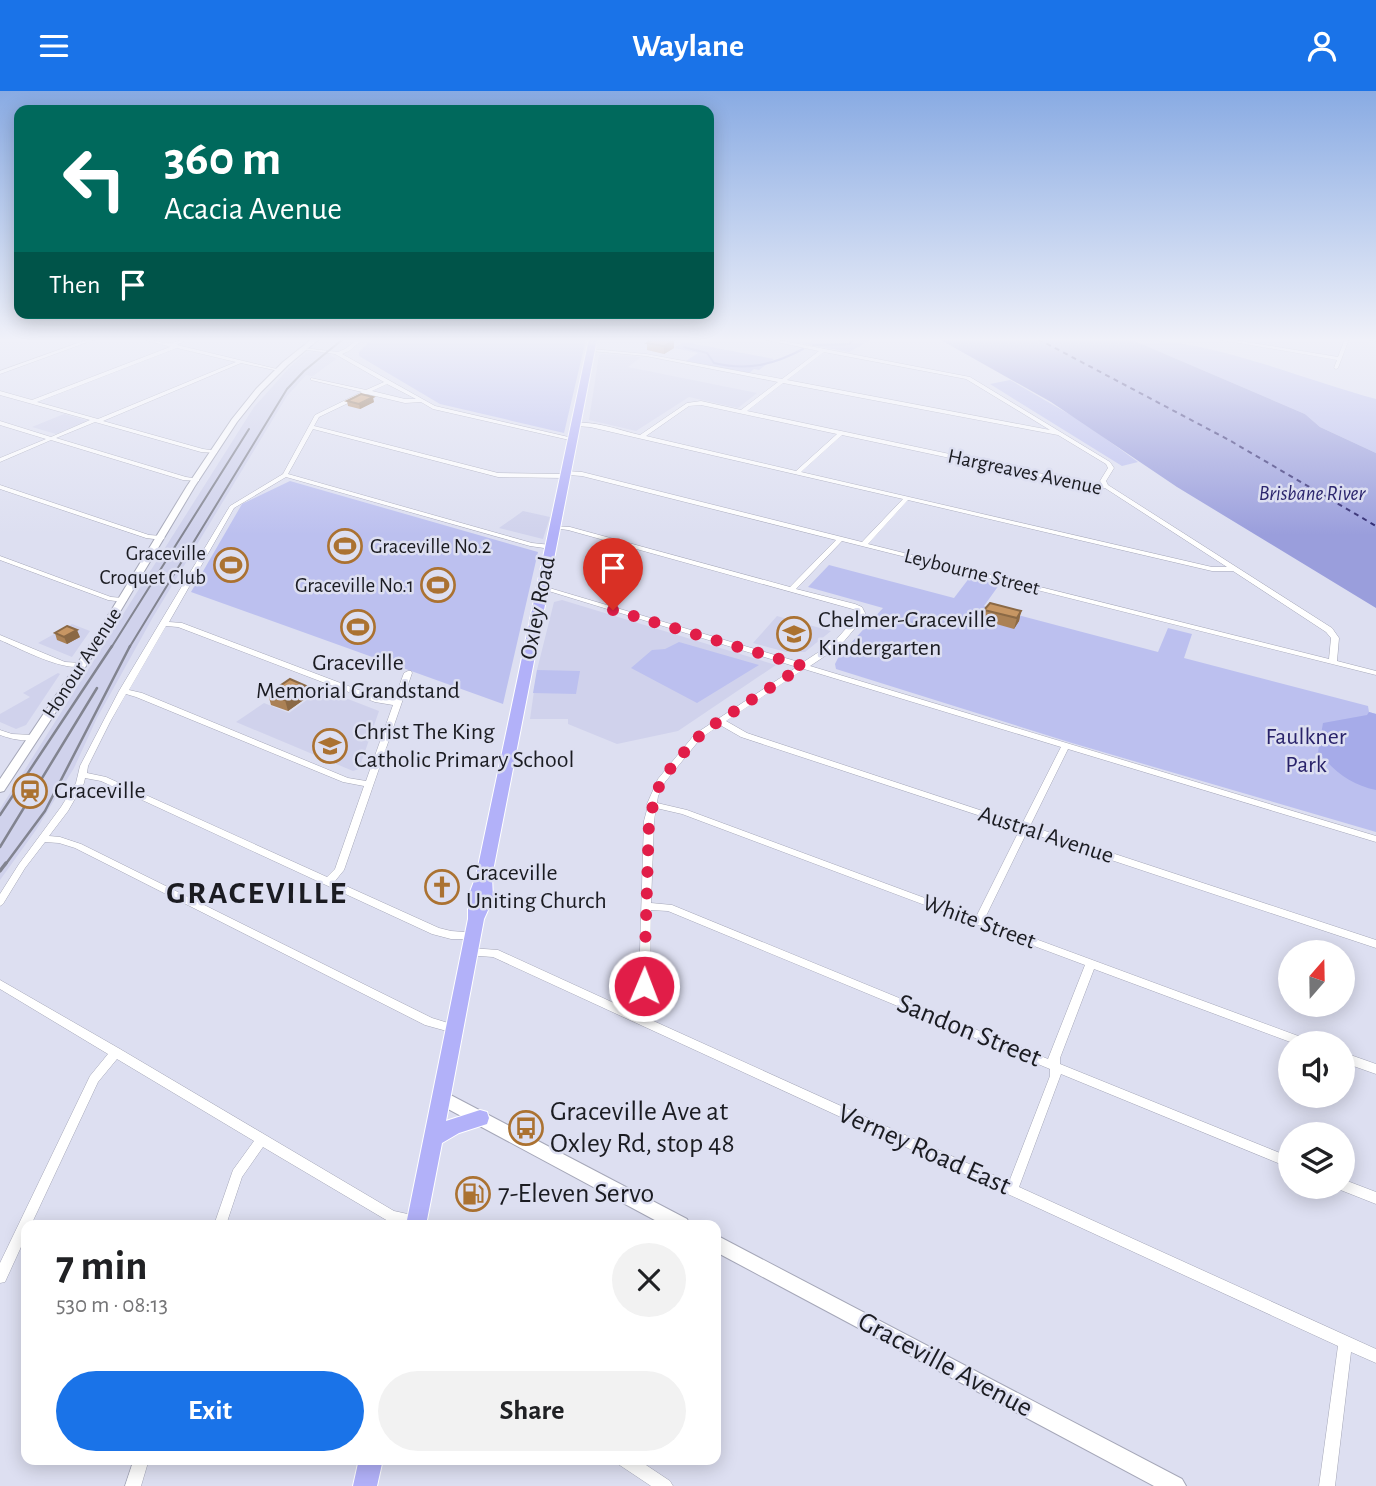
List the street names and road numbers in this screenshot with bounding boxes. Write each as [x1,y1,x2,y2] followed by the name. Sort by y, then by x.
[946,445,1104,499] street label: Hargreaves Avenue
[902,545,1042,599] street label: Leybourne Street
[516,554,560,662] street label: Oxley Road
[39,604,125,722] street label: Honour Avenue
[975,802,1117,868] street label: Austral Avenue
[919,890,1039,954] street label: White Street
[893,989,1045,1073] street label: Sandon Street
[833,1099,1015,1201] street label: Verney Road East
[853,1307,1037,1423] street label: Graceville Avenue

